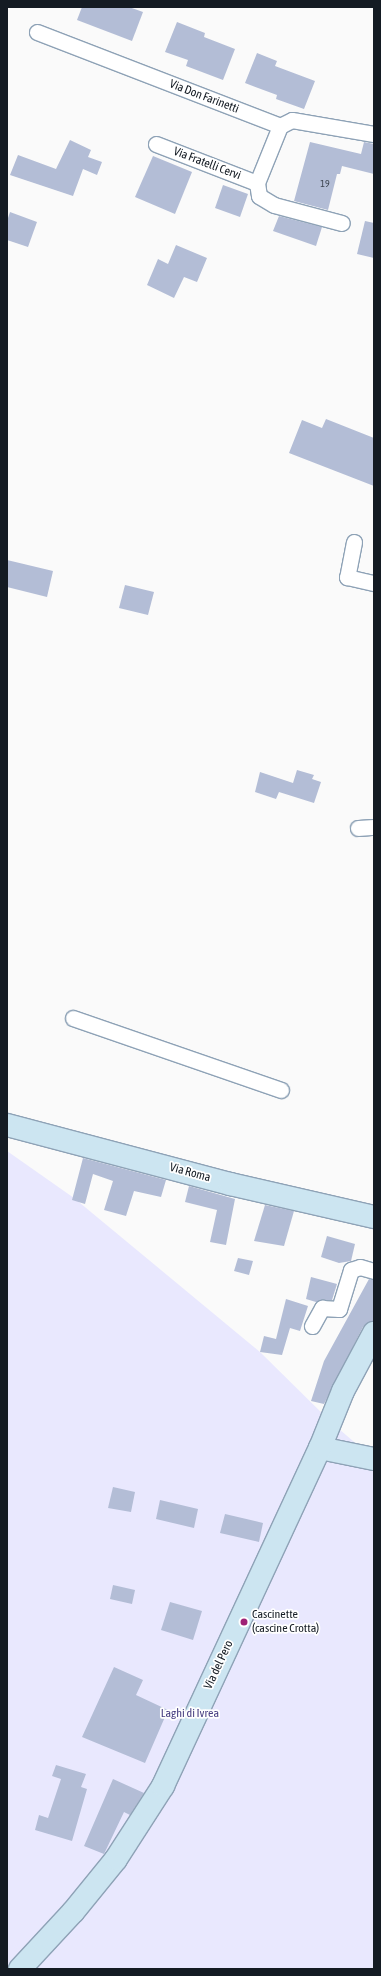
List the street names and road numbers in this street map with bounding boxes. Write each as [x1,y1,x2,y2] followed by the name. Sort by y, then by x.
[167,77,241,117] street label: Via Don Farinetti
[171,145,243,183] street label: Via Fratelli Cervi
[168,1161,212,1185] street label: Via Roma
[201,1638,237,1692] street label: Via del Pero

